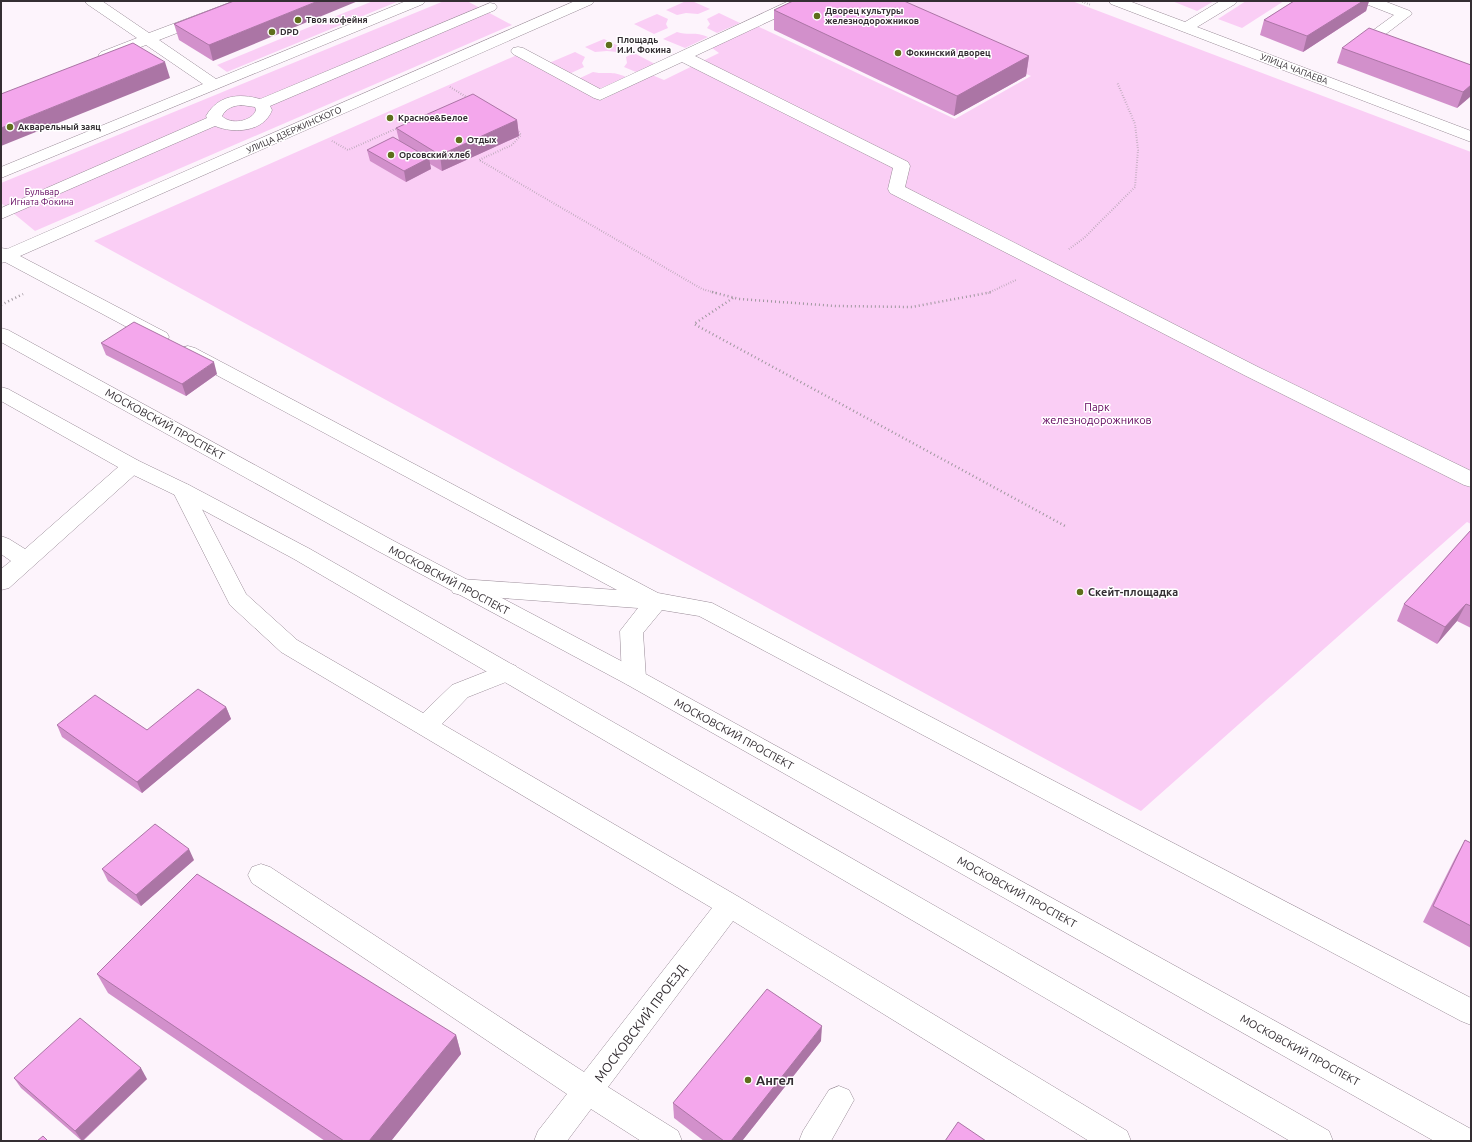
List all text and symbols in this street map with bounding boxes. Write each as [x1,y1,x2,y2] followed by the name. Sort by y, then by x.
[825,6,919,26] place label: Дворец культуры железнодорожников
[812,11,822,21] marker: Дворец культуры железнодорожников
[293,15,303,25] marker: Твоя кофейня
[306,15,368,25] place label: Твоя кофейня
[267,27,277,37] marker: DPD
[280,27,299,37] place label: DPD
[617,35,671,55] place label: Площадь И.И. Фокина
[604,40,614,50] marker: Площадь И.И. Фокина
[893,48,903,58] marker: Фокинский дворец
[906,48,991,58] place label: Фокинский дворец
[1259,51,1329,87] street label: УЛИЦА ЧАПАЕВА
[245,104,343,156] street label: УЛИЦА ДЗЕРЖИНСКОГО
[385,113,395,123] marker: Красное&Белое
[398,113,468,123] place label: Красное&Белое
[5,122,15,132] marker: Акварельный заяц
[18,122,101,132] place label: Акварельный заяц
[454,135,464,145] marker: Отдых
[467,135,497,145] place label: Отдых
[386,150,396,160] marker: Орсовский хлеб
[399,150,470,160] place label: Орсовский хлеб
[10,187,74,207] park label: Бульвар Игната Фокина
[103,386,227,462] street label: МОСКОВСКИЙ ПРОСПЕКТ
[1042,401,1152,426] park label: Парк железнодорожников
[387,543,511,617] street label: МОСКОВСКИЙ ПРОСПЕКТ
[1088,586,1178,598] place label: Скейт-площадка
[1075,587,1085,597] marker: Скейт-площадка
[672,696,796,772] street label: МОСКОВСКИЙ ПРОСПЕКТ
[955,854,1079,930] street label: МОСКОВСКИЙ ПРОСПЕКТ
[591,962,689,1084] street label: МОСКОВСКИЙ ПРОЕЗД
[1238,1012,1362,1088] street label: МОСКОВСКИЙ ПРОСПЕКТ
[756,1073,794,1087] place label: Ангел
[743,1075,753,1085] marker: Ангел

